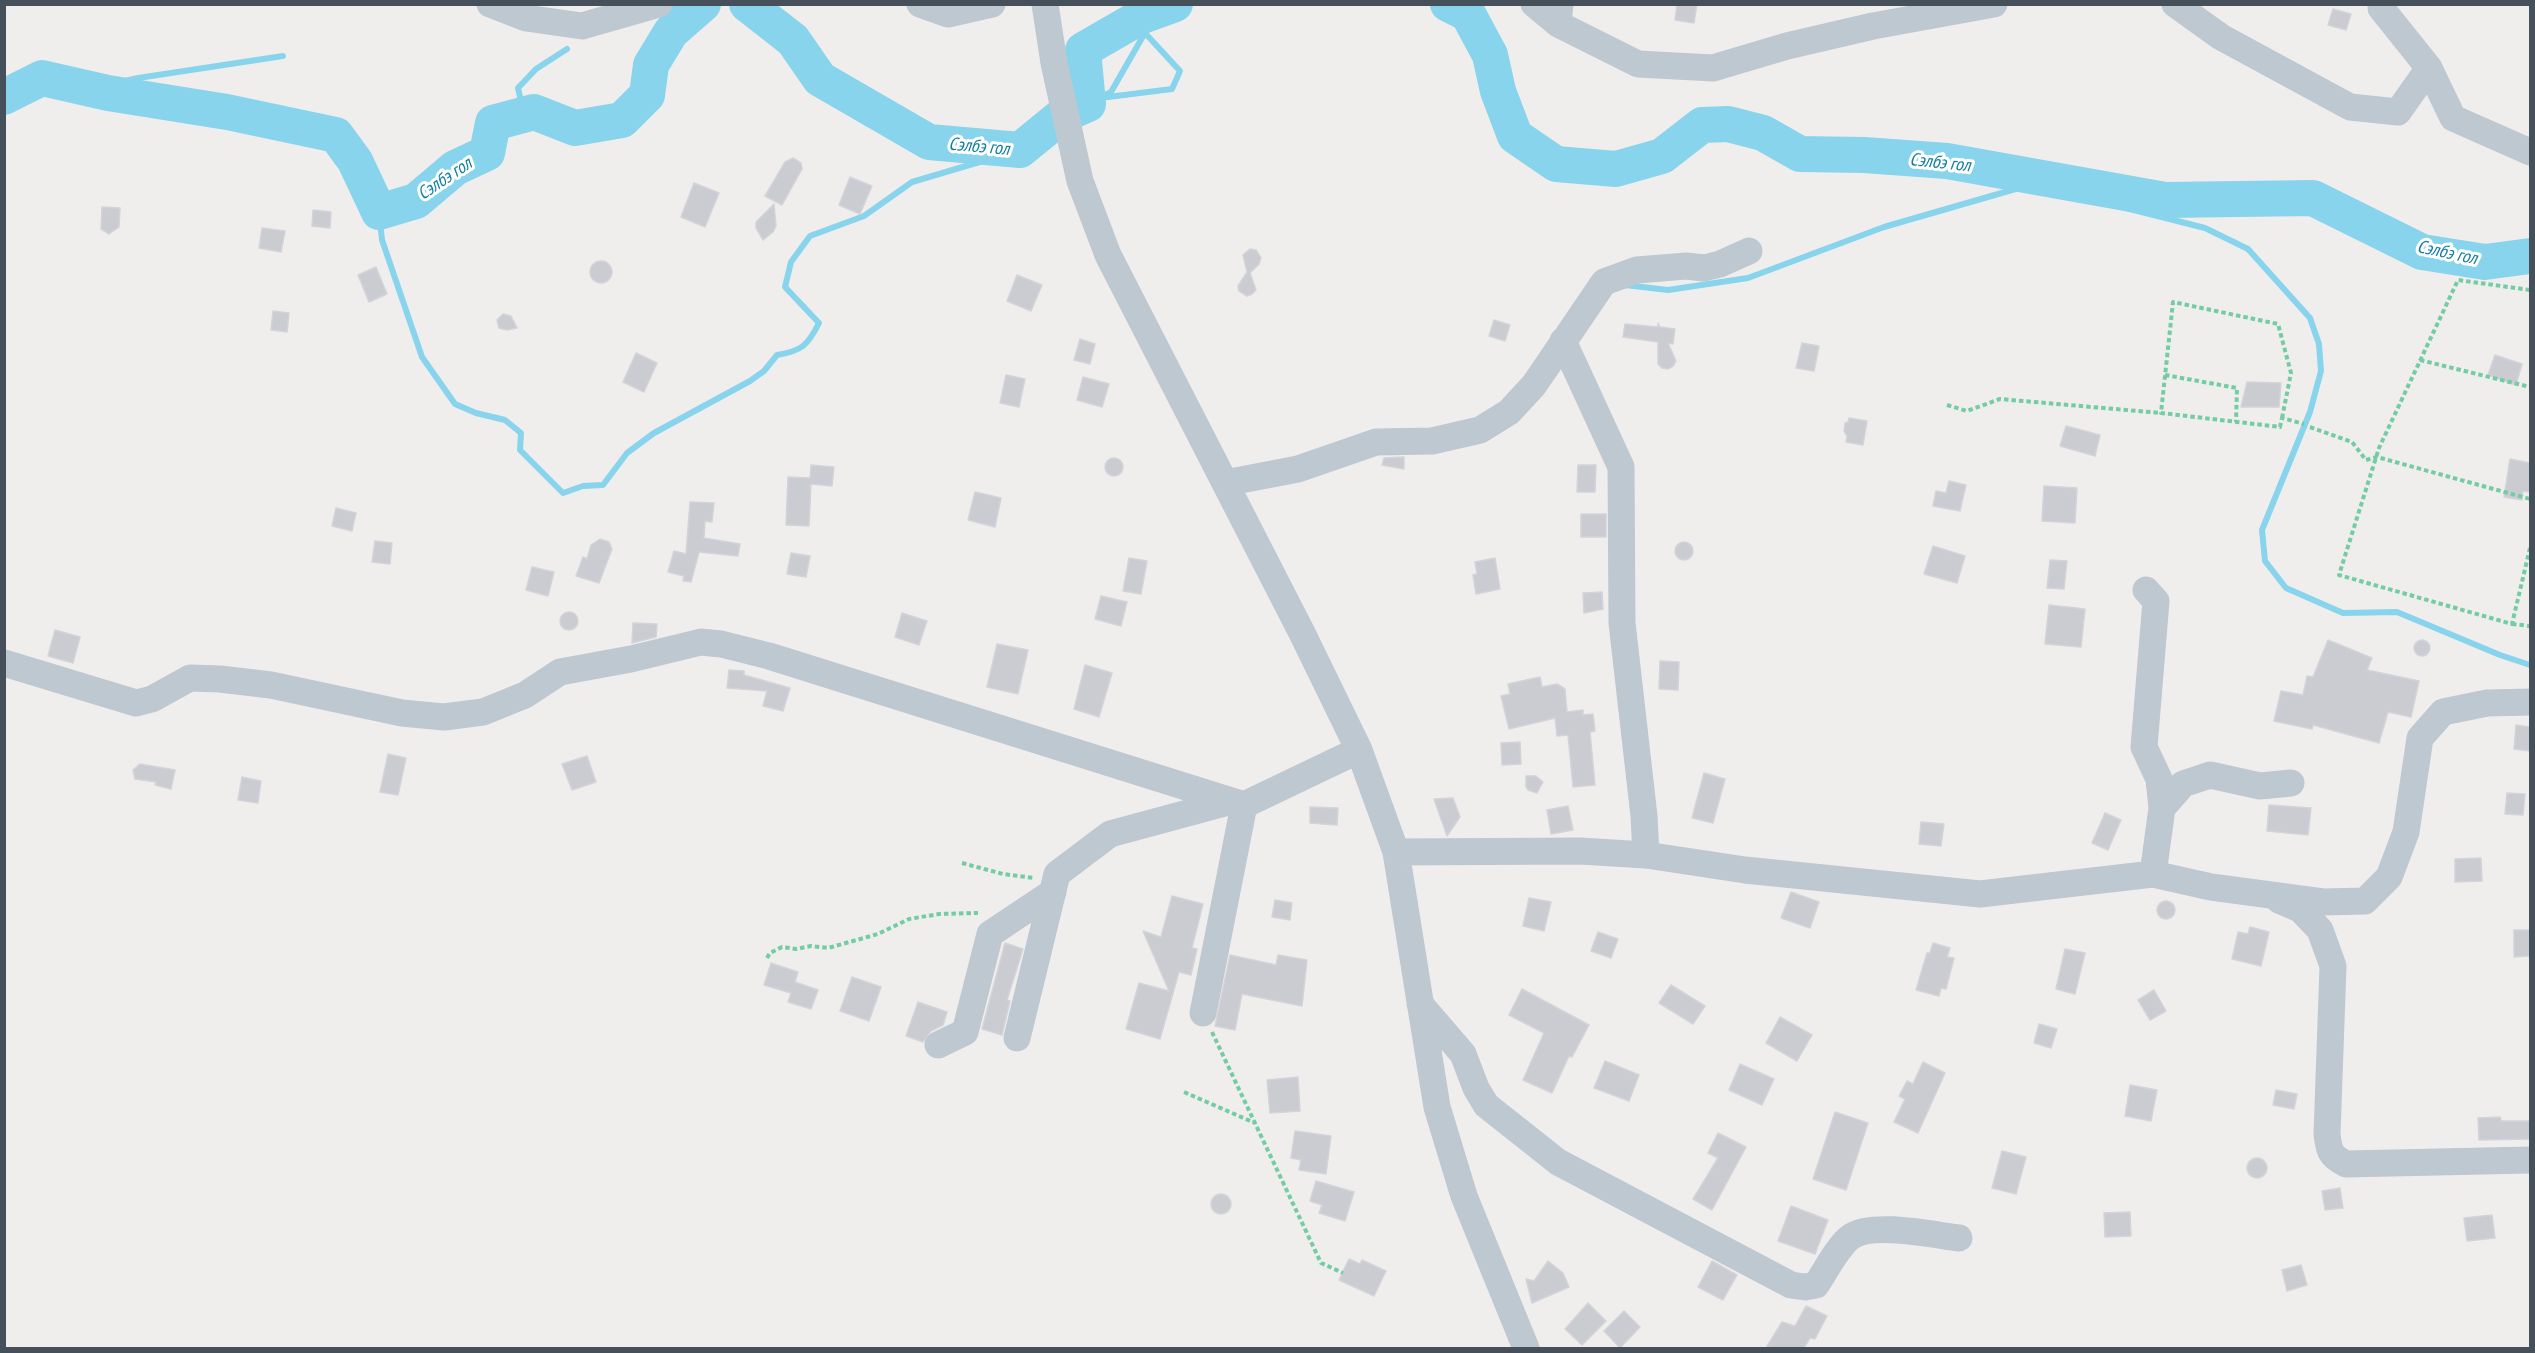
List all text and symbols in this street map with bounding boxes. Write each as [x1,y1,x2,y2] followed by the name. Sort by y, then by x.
[948,134,1010,160] water label: Сэлбэ гол
[1909,149,1971,177] water label: Сэлбэ гол
[414,153,476,205] water label: Сэлбэ гол
[2415,236,2479,270] water label: Сэлбэ гол

